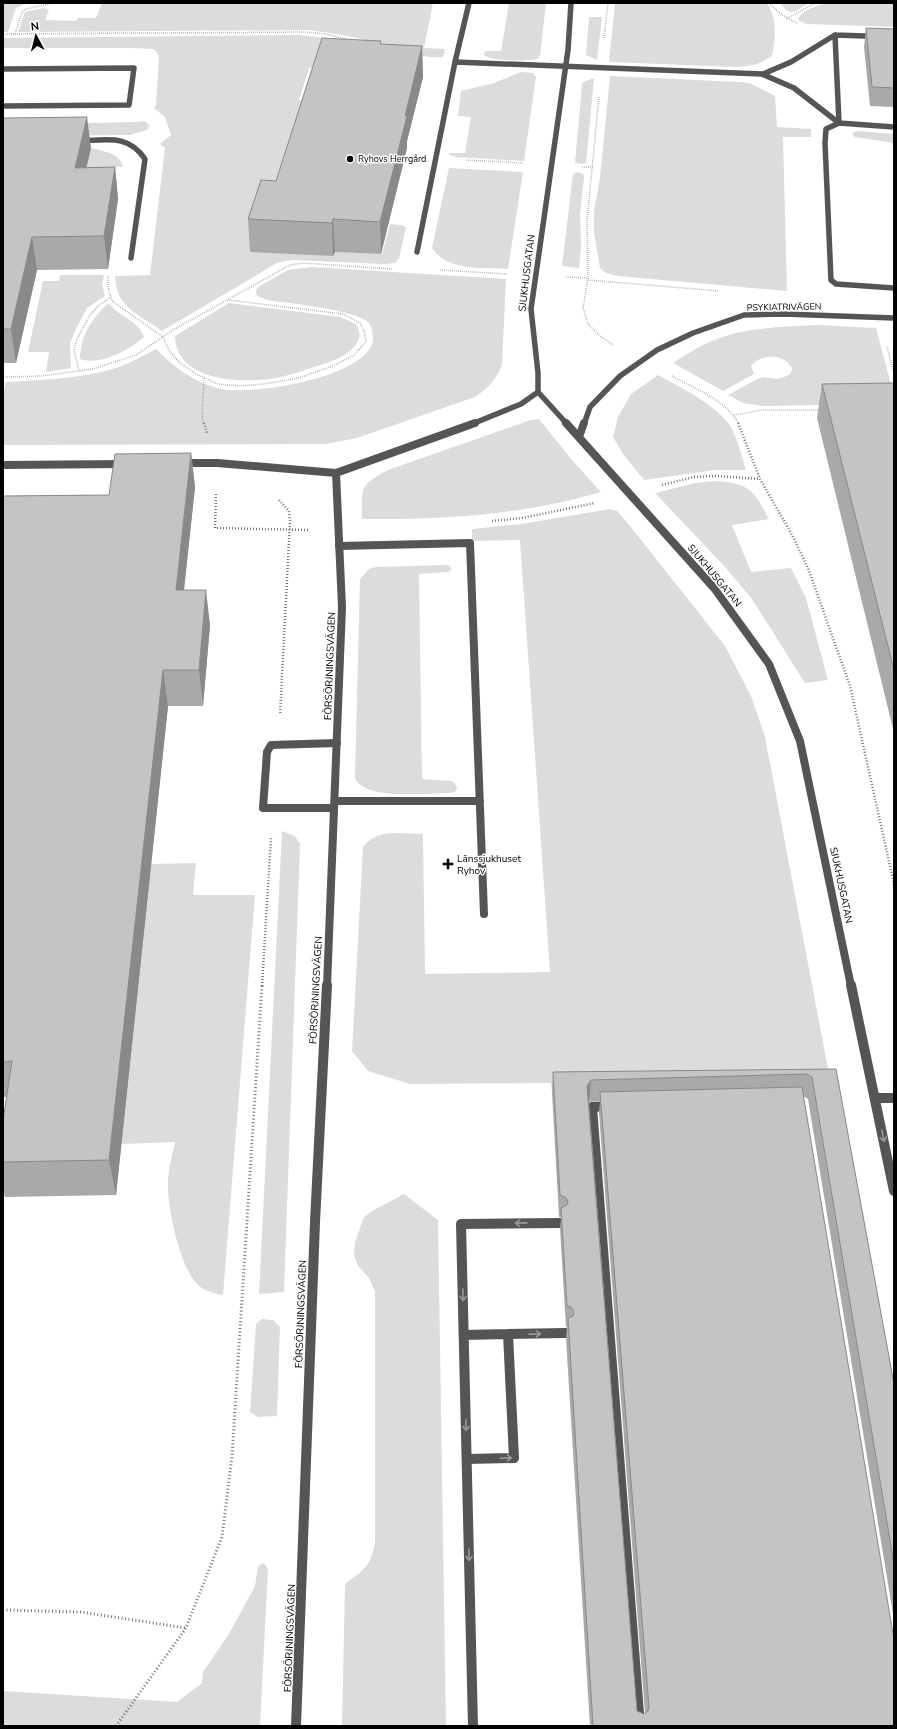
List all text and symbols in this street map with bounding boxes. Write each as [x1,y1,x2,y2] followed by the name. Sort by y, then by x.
[16,16,56,56] north arrow
[30,19,40,35] text: N
[358,153,426,165] place label: Ryhovs Herrgård
[345,154,355,164] marker: Ryhovs Herrgård
[515,234,539,312] street label: SJUKHUSGATAN
[747,300,821,314] street label: PSYKIATRIVÄGEN
[684,541,745,610] street label: SJUKHUSGATAN
[321,612,339,720] street label: FÖRSÖRJNINGSVÄGEN
[826,846,856,925] street label: SJUKHUSGATAN
[457,852,521,878] place label: Länssjukhuset Ryhov
[442,858,454,870] marker: Länssjukhuset Ryhov
[306,936,326,1044] street label: FÖRSÖRJNINGSVÄGEN
[879,1129,887,1142] one-way arrow
[515,1219,528,1227] one-way arrow
[292,1260,310,1368] street label: FÖRSÖRJNINGSVÄGEN
[459,1288,467,1301] one-way arrow
[528,1330,541,1338] one-way arrow
[462,1418,470,1431] one-way arrow
[499,1454,512,1462] one-way arrow
[465,1548,473,1561] one-way arrow
[281,1584,299,1692] street label: FÖRSÖRJNINGSVÄGEN

